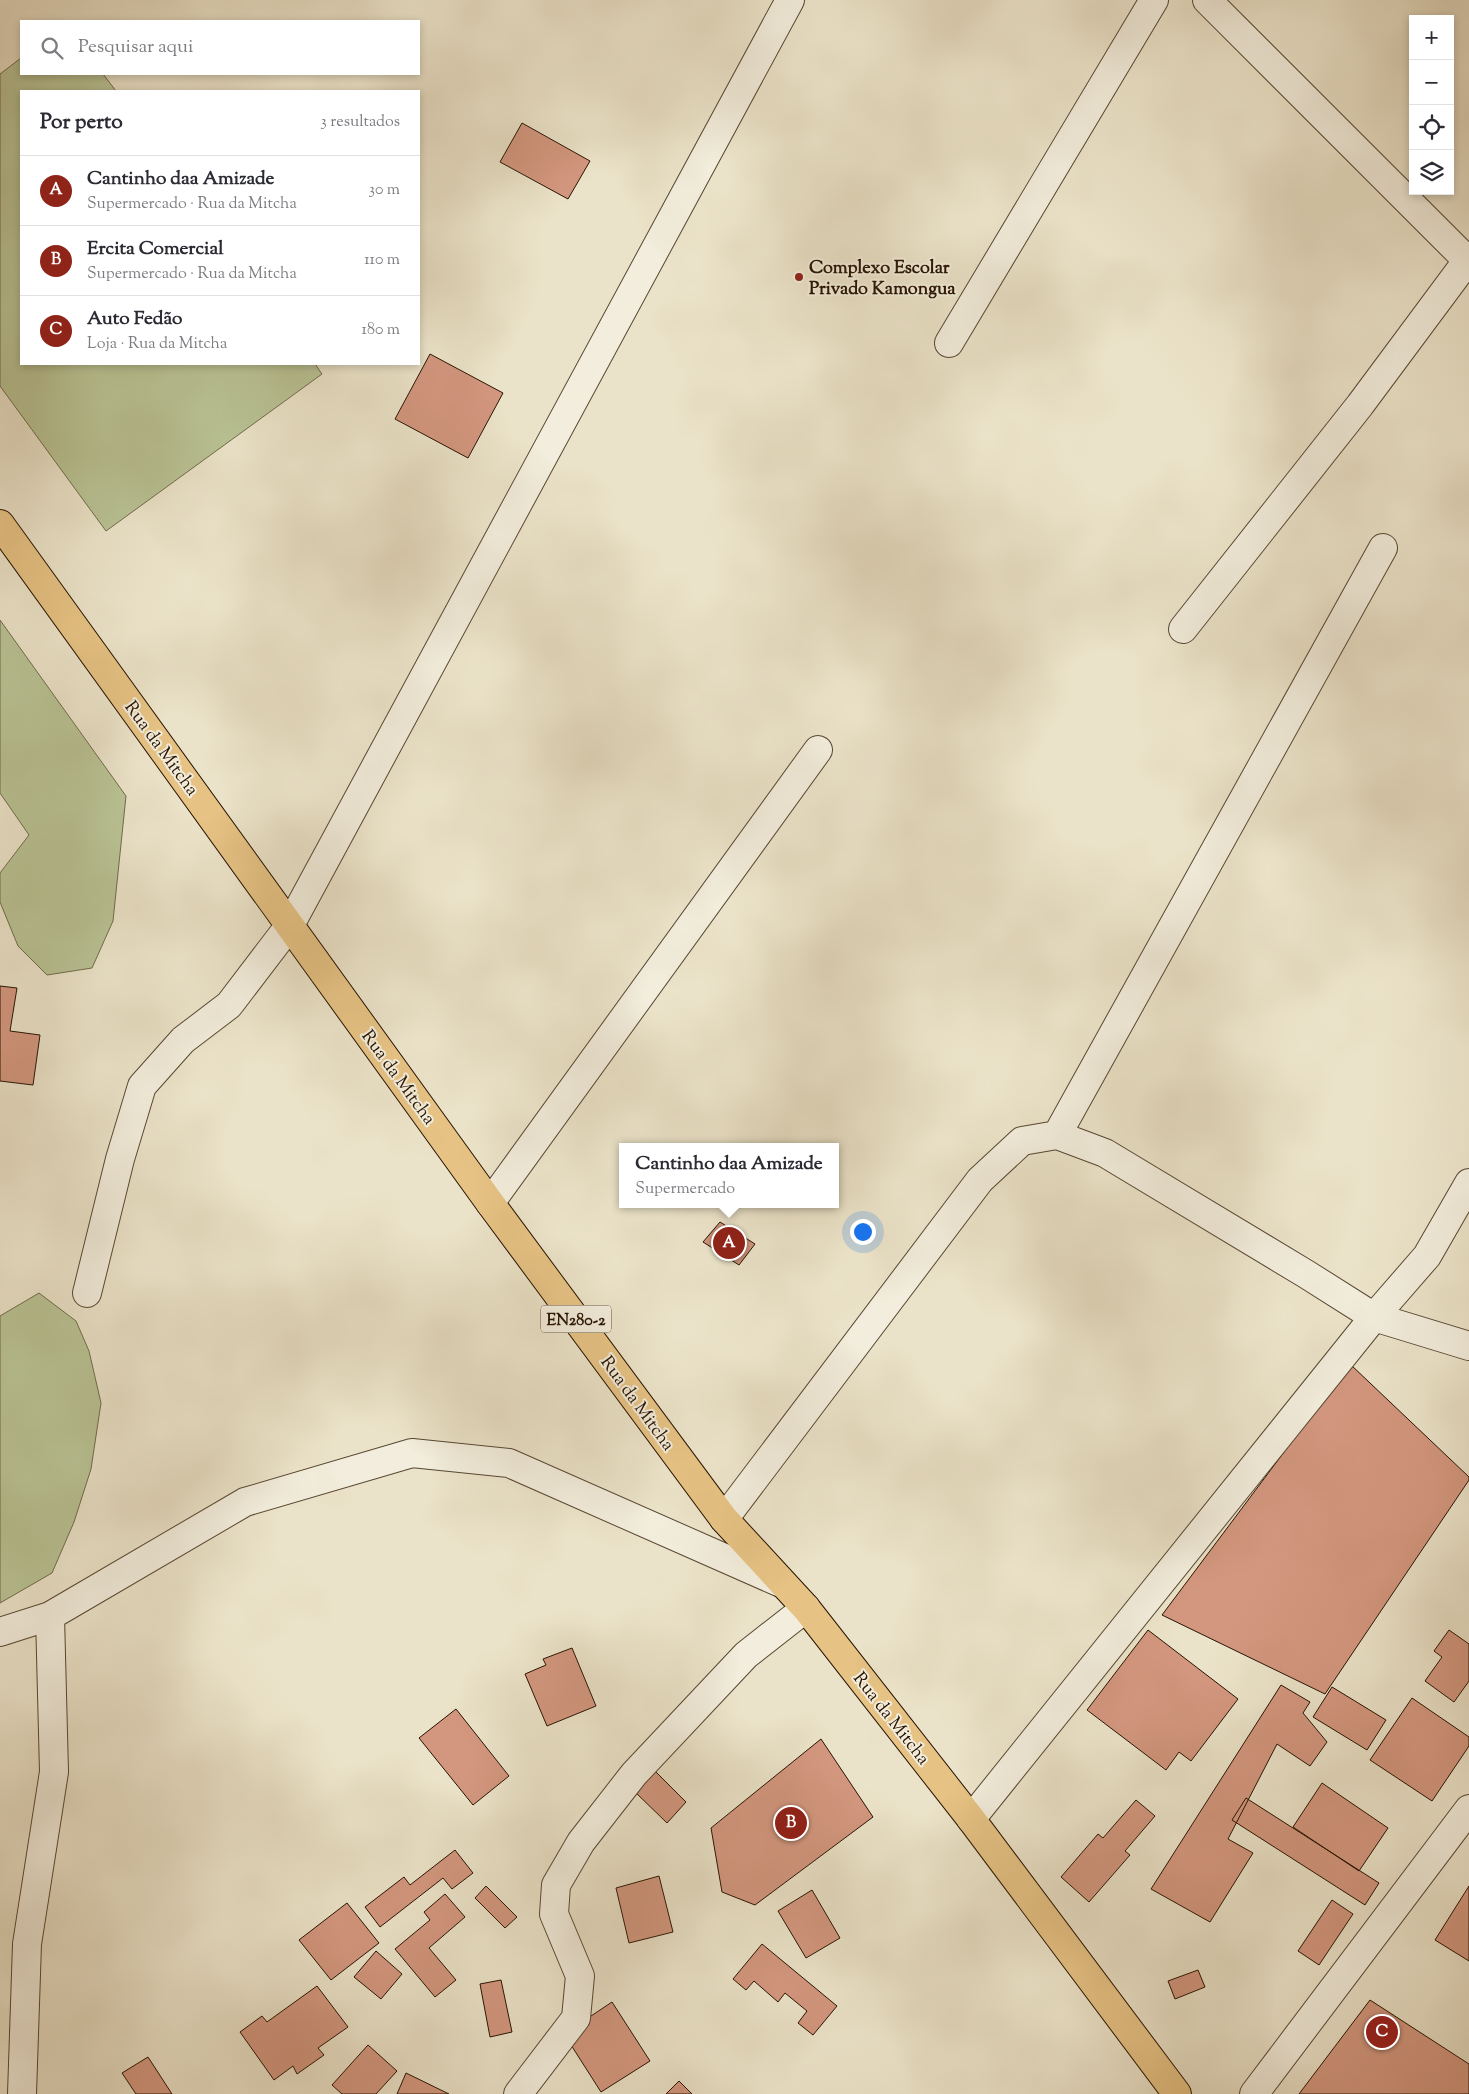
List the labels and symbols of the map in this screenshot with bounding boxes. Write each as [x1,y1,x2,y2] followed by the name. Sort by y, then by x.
[809,256,956,303] place label: Complexo Escolar Privado Kamongua
[793,271,805,283] marker: Complexo Escolar Privado Kamongua
[117,696,204,802] street label: Rua da Mitcha
[354,1025,441,1131] street label: Rua da Mitcha
[850,1219,876,1245] your location
[713,1224,745,1262] pin: A
[541,1306,611,1332] road number: EN280-2
[593,1351,680,1457] street label: Rua da Mitcha
[846,1667,935,1771] street label: Rua da Mitcha
[775,1804,807,1842] pin: B
[1366,2013,1398,2051] pin: C

